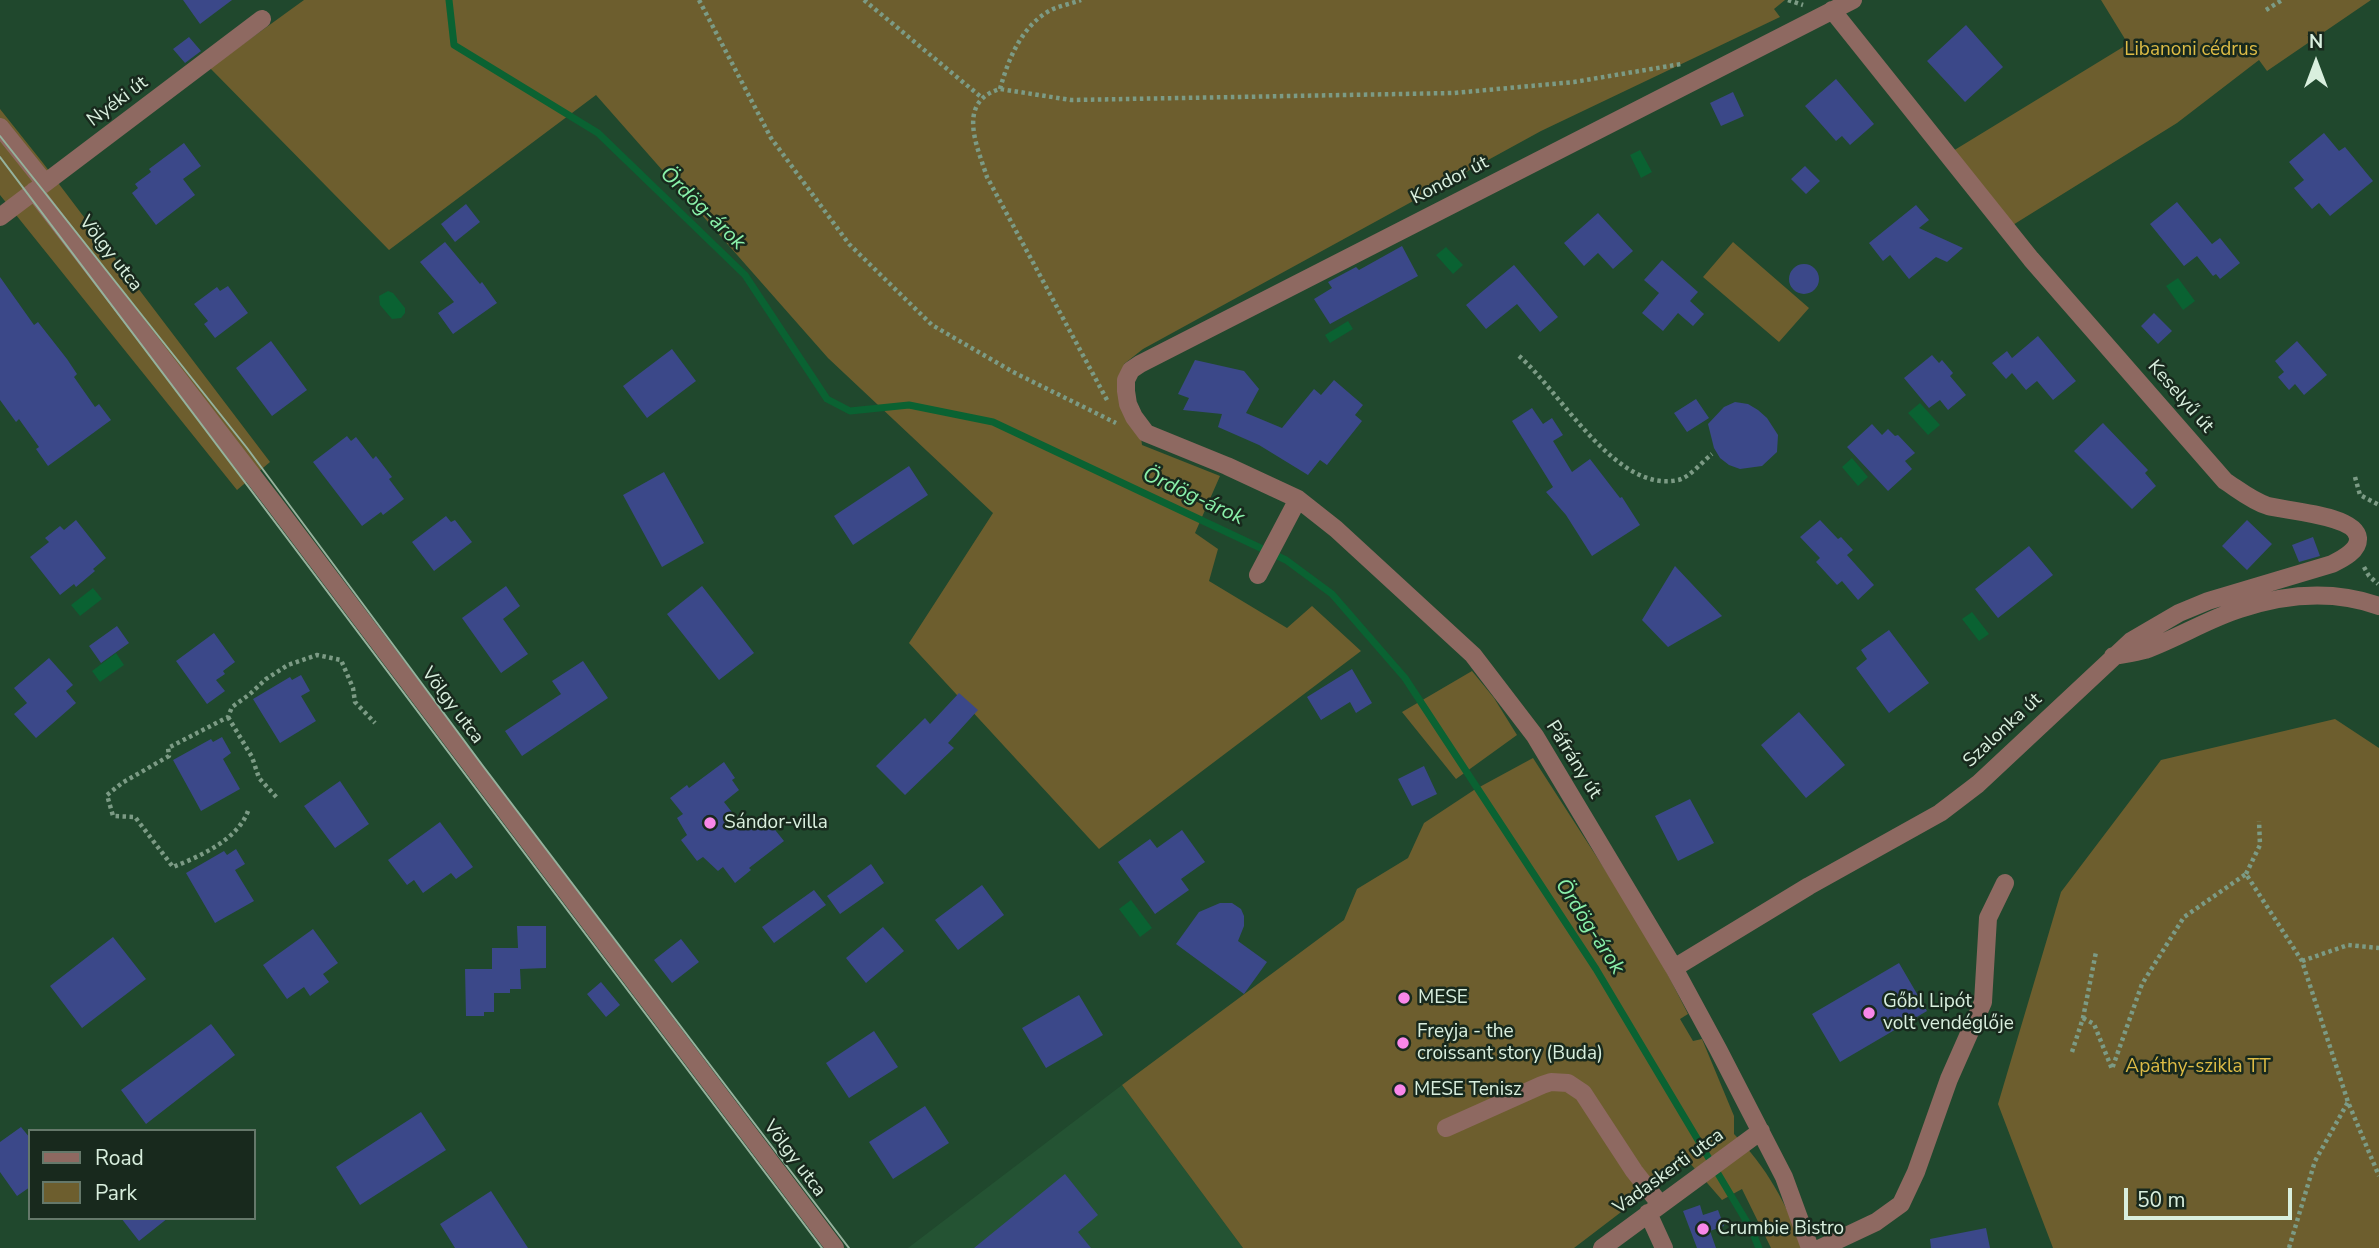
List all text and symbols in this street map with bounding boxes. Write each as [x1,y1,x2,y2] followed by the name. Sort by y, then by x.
[2281,28,2351,98] north arrow
[2309,29,2323,55] text: N
[2124,39,2258,61] park label: Libanoni cédrus
[83,72,153,132] street label: Nyéki út
[1408,152,1492,210] street label: Kondor út
[654,162,750,256] water label: Ördög-árok
[73,212,147,296] street label: Völgy utca
[2142,356,2218,438] street label: Keselyű út
[1138,462,1248,532] water label: Ördög-árok
[416,663,488,749] street label: Völgy utca
[1959,689,2047,773] street label: Szalonka út
[1540,717,1606,803] street label: Páfrány út
[724,812,828,834] place label: Sándor-villa
[702,815,718,831] marker: Sándor-villa
[1549,874,1629,980] water label: Ördög-árok
[1418,987,1468,1009] place label: MESE
[1396,990,1412,1006] marker: MESE
[1883,991,2014,1035] place label: Gőbl Lipót volt vendéglője
[1861,1005,1877,1021] marker: Gőbl Lipót volt vendéglője
[1417,1021,1603,1065] place label: Freyja - the croissant story (Buda)
[1395,1035,1411,1051] marker: Freyja - the croissant story (Buda)
[2125,1056,2271,1078] park label: Apáthy-szikla TT
[1414,1079,1522,1101] place label: MESE Tenisz
[1392,1082,1408,1098] marker: MESE Tenisz
[758,1116,830,1202] street label: Völgy utca
[1609,1124,1729,1220] street label: Vadaskerti utca
[28,1129,256,1220] legend
[95,1144,144,1172] text: Road
[2127,1174,2295,1218] scale bar
[95,1179,137,1207] text: Park
[2137,1186,2186,1214] text: 50 m
[1717,1218,1844,1240] place label: Crumbie Bistro
[1695,1221,1711,1237] marker: Crumbie Bistro

